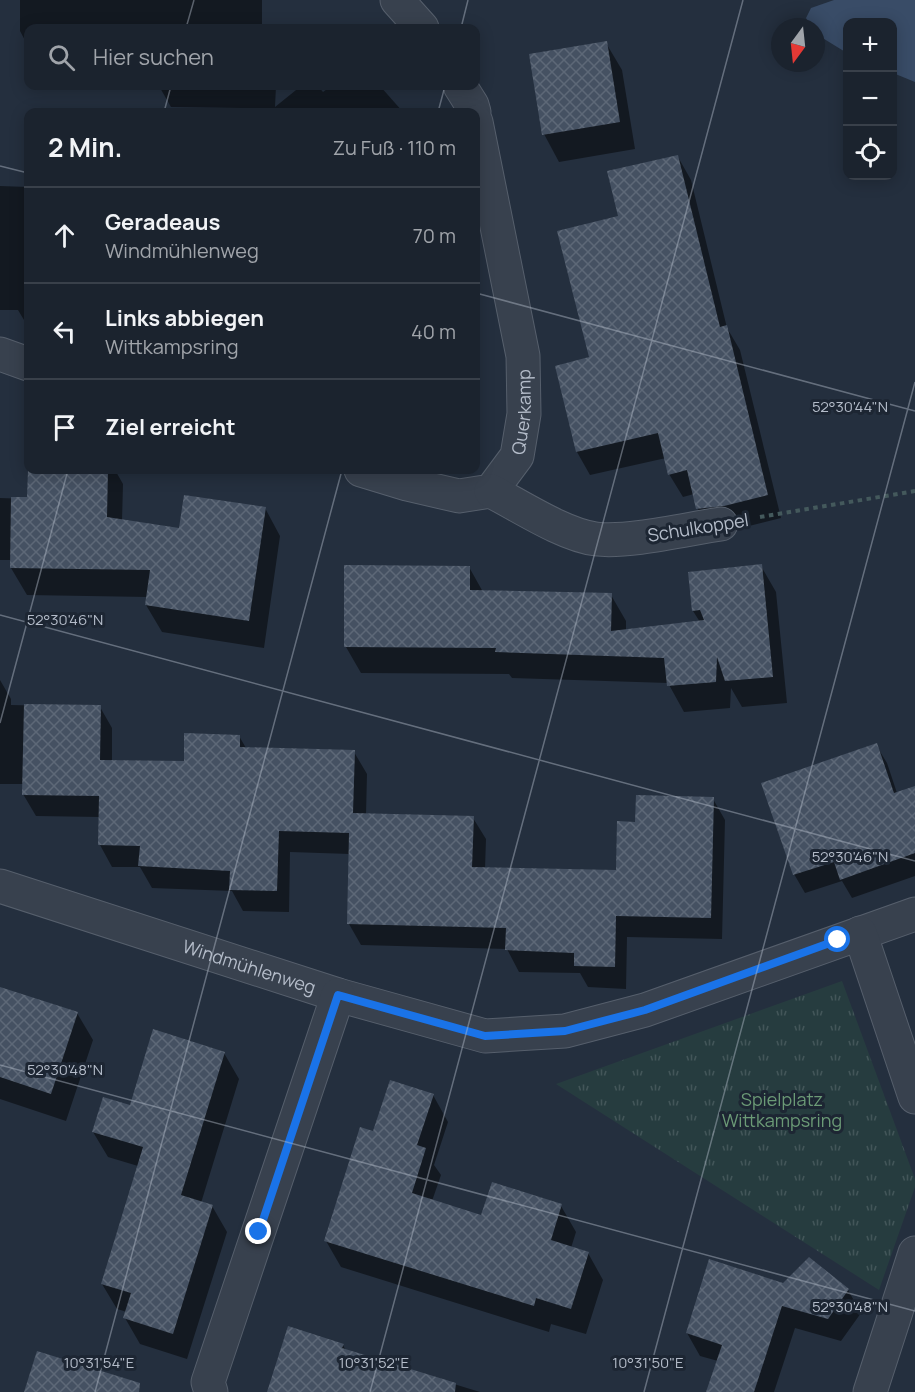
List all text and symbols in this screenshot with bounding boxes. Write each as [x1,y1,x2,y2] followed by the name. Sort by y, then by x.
[771,18,825,72] north arrow
[843,18,897,180] map controls
[843,18,897,72] button: +
[24,24,480,90] search box
[45,41,78,74] icon: search
[93,42,214,72] text: Hier suchen
[843,72,897,126] button: −
[843,126,897,180] button: locate
[48,129,122,165] text: 2 Min.
[333,134,456,161] text: Zu Fuß · 110 m
[105,207,220,237] text: Geradeaus
[48,219,81,252] icon: ahead
[413,222,456,249] text: 70 m
[105,237,259,264] text: Windmühlenweg
[105,303,264,333] text: Links abbiegen
[48,315,81,348] icon: left
[411,318,456,345] text: 40 m
[105,333,239,360] text: Wittkampsring
[505,369,536,456] street label: Querkamp
[812,396,888,417] text: 52°30'44"N
[48,411,81,444] icon: arrive
[105,412,236,442] text: Ziel erreicht
[646,507,750,547] street label: Schulkoppel
[27,609,103,630] text: 52°30'46"N
[812,846,888,867] text: 52°30'46"N
[824,926,850,952] route start
[180,934,319,999] street label: Windmühlenweg
[27,1059,103,1080] text: 52°30'48"N
[722,1087,842,1132] park label: Spielplatz Wittkampsring
[245,1218,271,1244] route end
[812,1296,888,1317] text: 52°30'48"N
[64,1352,134,1373] text: 10°31'54"E
[339,1352,409,1373] text: 10°31'52"E
[612,1352,684,1373] text: 10°31'50"E

